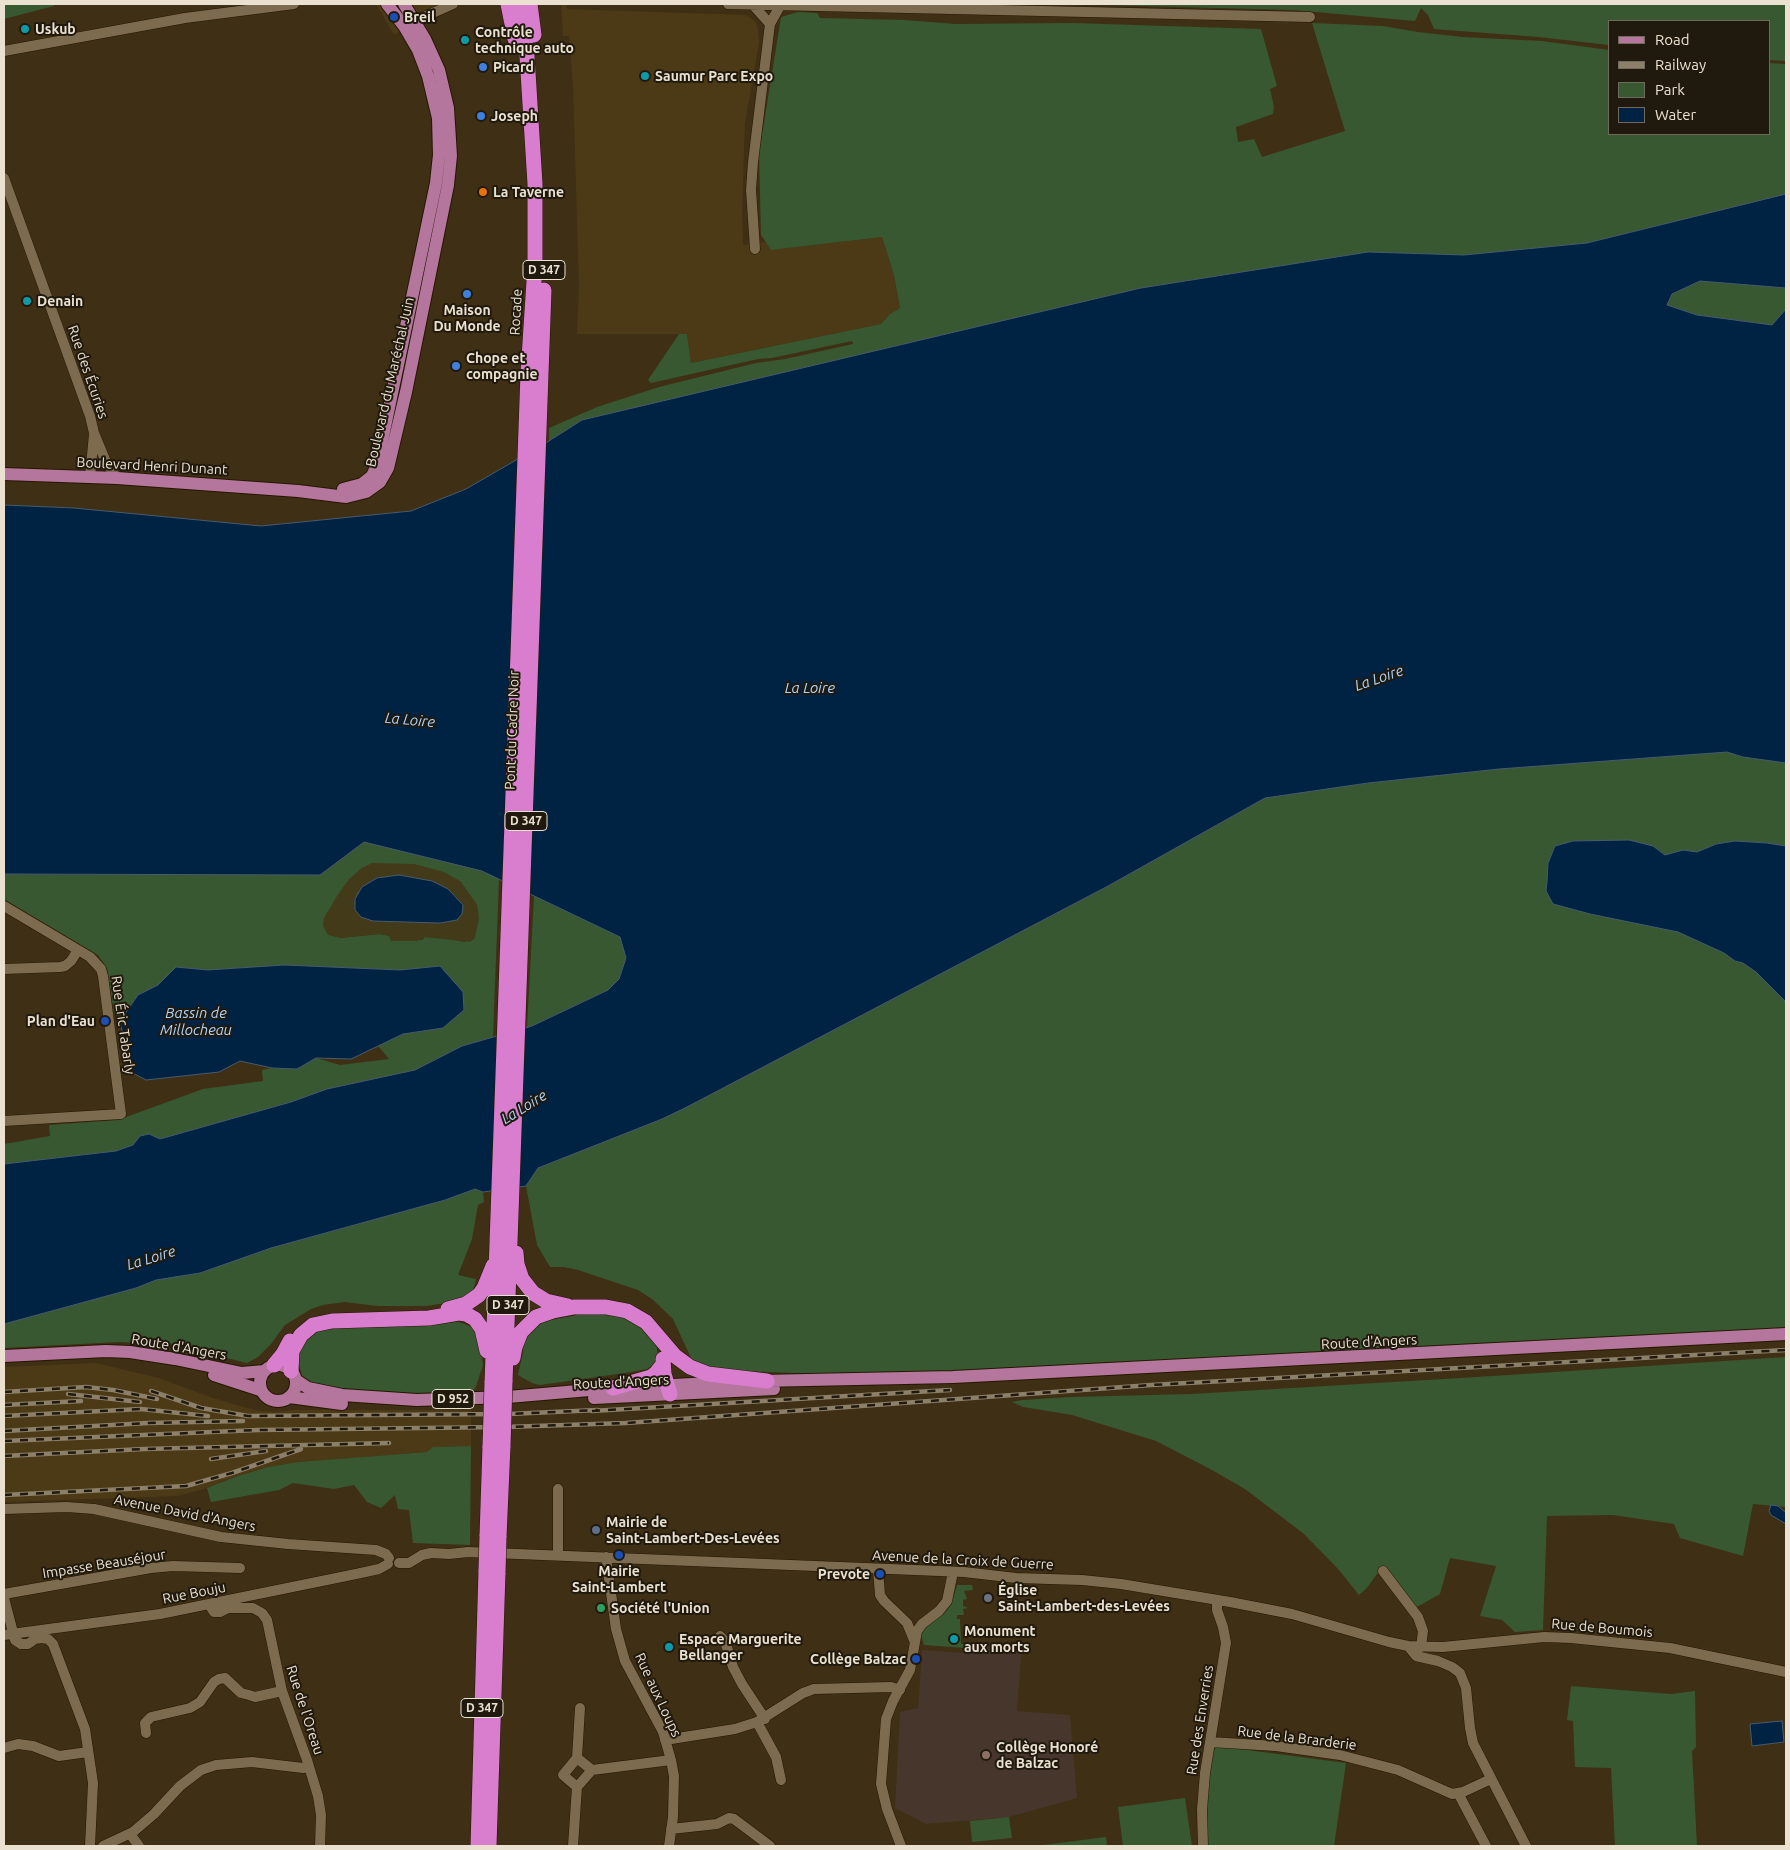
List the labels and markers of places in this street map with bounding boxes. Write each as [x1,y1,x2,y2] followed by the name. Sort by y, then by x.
[404,9,435,25] place label: Breil
[388,11,400,23] marker: Breil
[35,21,76,37] place label: Uskub
[19,23,31,35] marker: Uskub
[475,24,574,56] place label: Contrôle technique auto
[459,34,471,46] marker: Contrôle technique auto
[493,59,534,75] place label: Picard
[477,61,489,73] marker: Picard
[655,68,773,84] place label: Saumur Parc Expo
[639,70,651,82] marker: Saumur Parc Expo
[491,108,538,124] place label: Joseph
[475,110,487,122] marker: Joseph
[493,184,564,200] place label: La Taverne
[477,186,489,198] marker: La Taverne
[461,288,473,300] marker: Maison Du Monde
[37,293,83,309] place label: Denain
[21,295,33,307] marker: Denain
[433,302,501,334] place label: Maison Du Monde
[466,350,537,382] place label: Chope et compagnie
[450,360,462,372] marker: Chope et compagnie
[27,1013,95,1029] place label: Plan d'Eau
[99,1015,111,1027] marker: Plan d'Eau
[606,1514,780,1546] place label: Mairie de Saint-Lambert-Des-Levées
[590,1524,602,1536] marker: Mairie de Saint-Lambert-Des-Levées
[613,1549,625,1561] marker: Mairie Saint-Lambert
[572,1563,666,1595] place label: Mairie Saint-Lambert
[818,1566,870,1582] place label: Prevote
[874,1568,886,1580] marker: Prevote
[998,1582,1170,1614] place label: Église Saint-Lambert-des-Levées
[982,1592,994,1604] marker: Église Saint-Lambert-des-Levées
[611,1600,710,1616] place label: Société l'Union
[595,1602,607,1614] marker: Société l'Union
[964,1623,1036,1655] place label: Monument aux morts
[679,1631,802,1664] place label: Espace Marguerite Bellanger
[948,1633,960,1645] marker: Monument aux morts
[663,1641,675,1653] marker: Espace Marguerite Bellanger
[810,1651,906,1667] place label: Collège Balzac
[910,1653,922,1665] marker: Collège Balzac
[996,1739,1098,1771] place label: Collège Honoré de Balzac
[980,1749,992,1761] marker: Collège Honoré de Balzac

